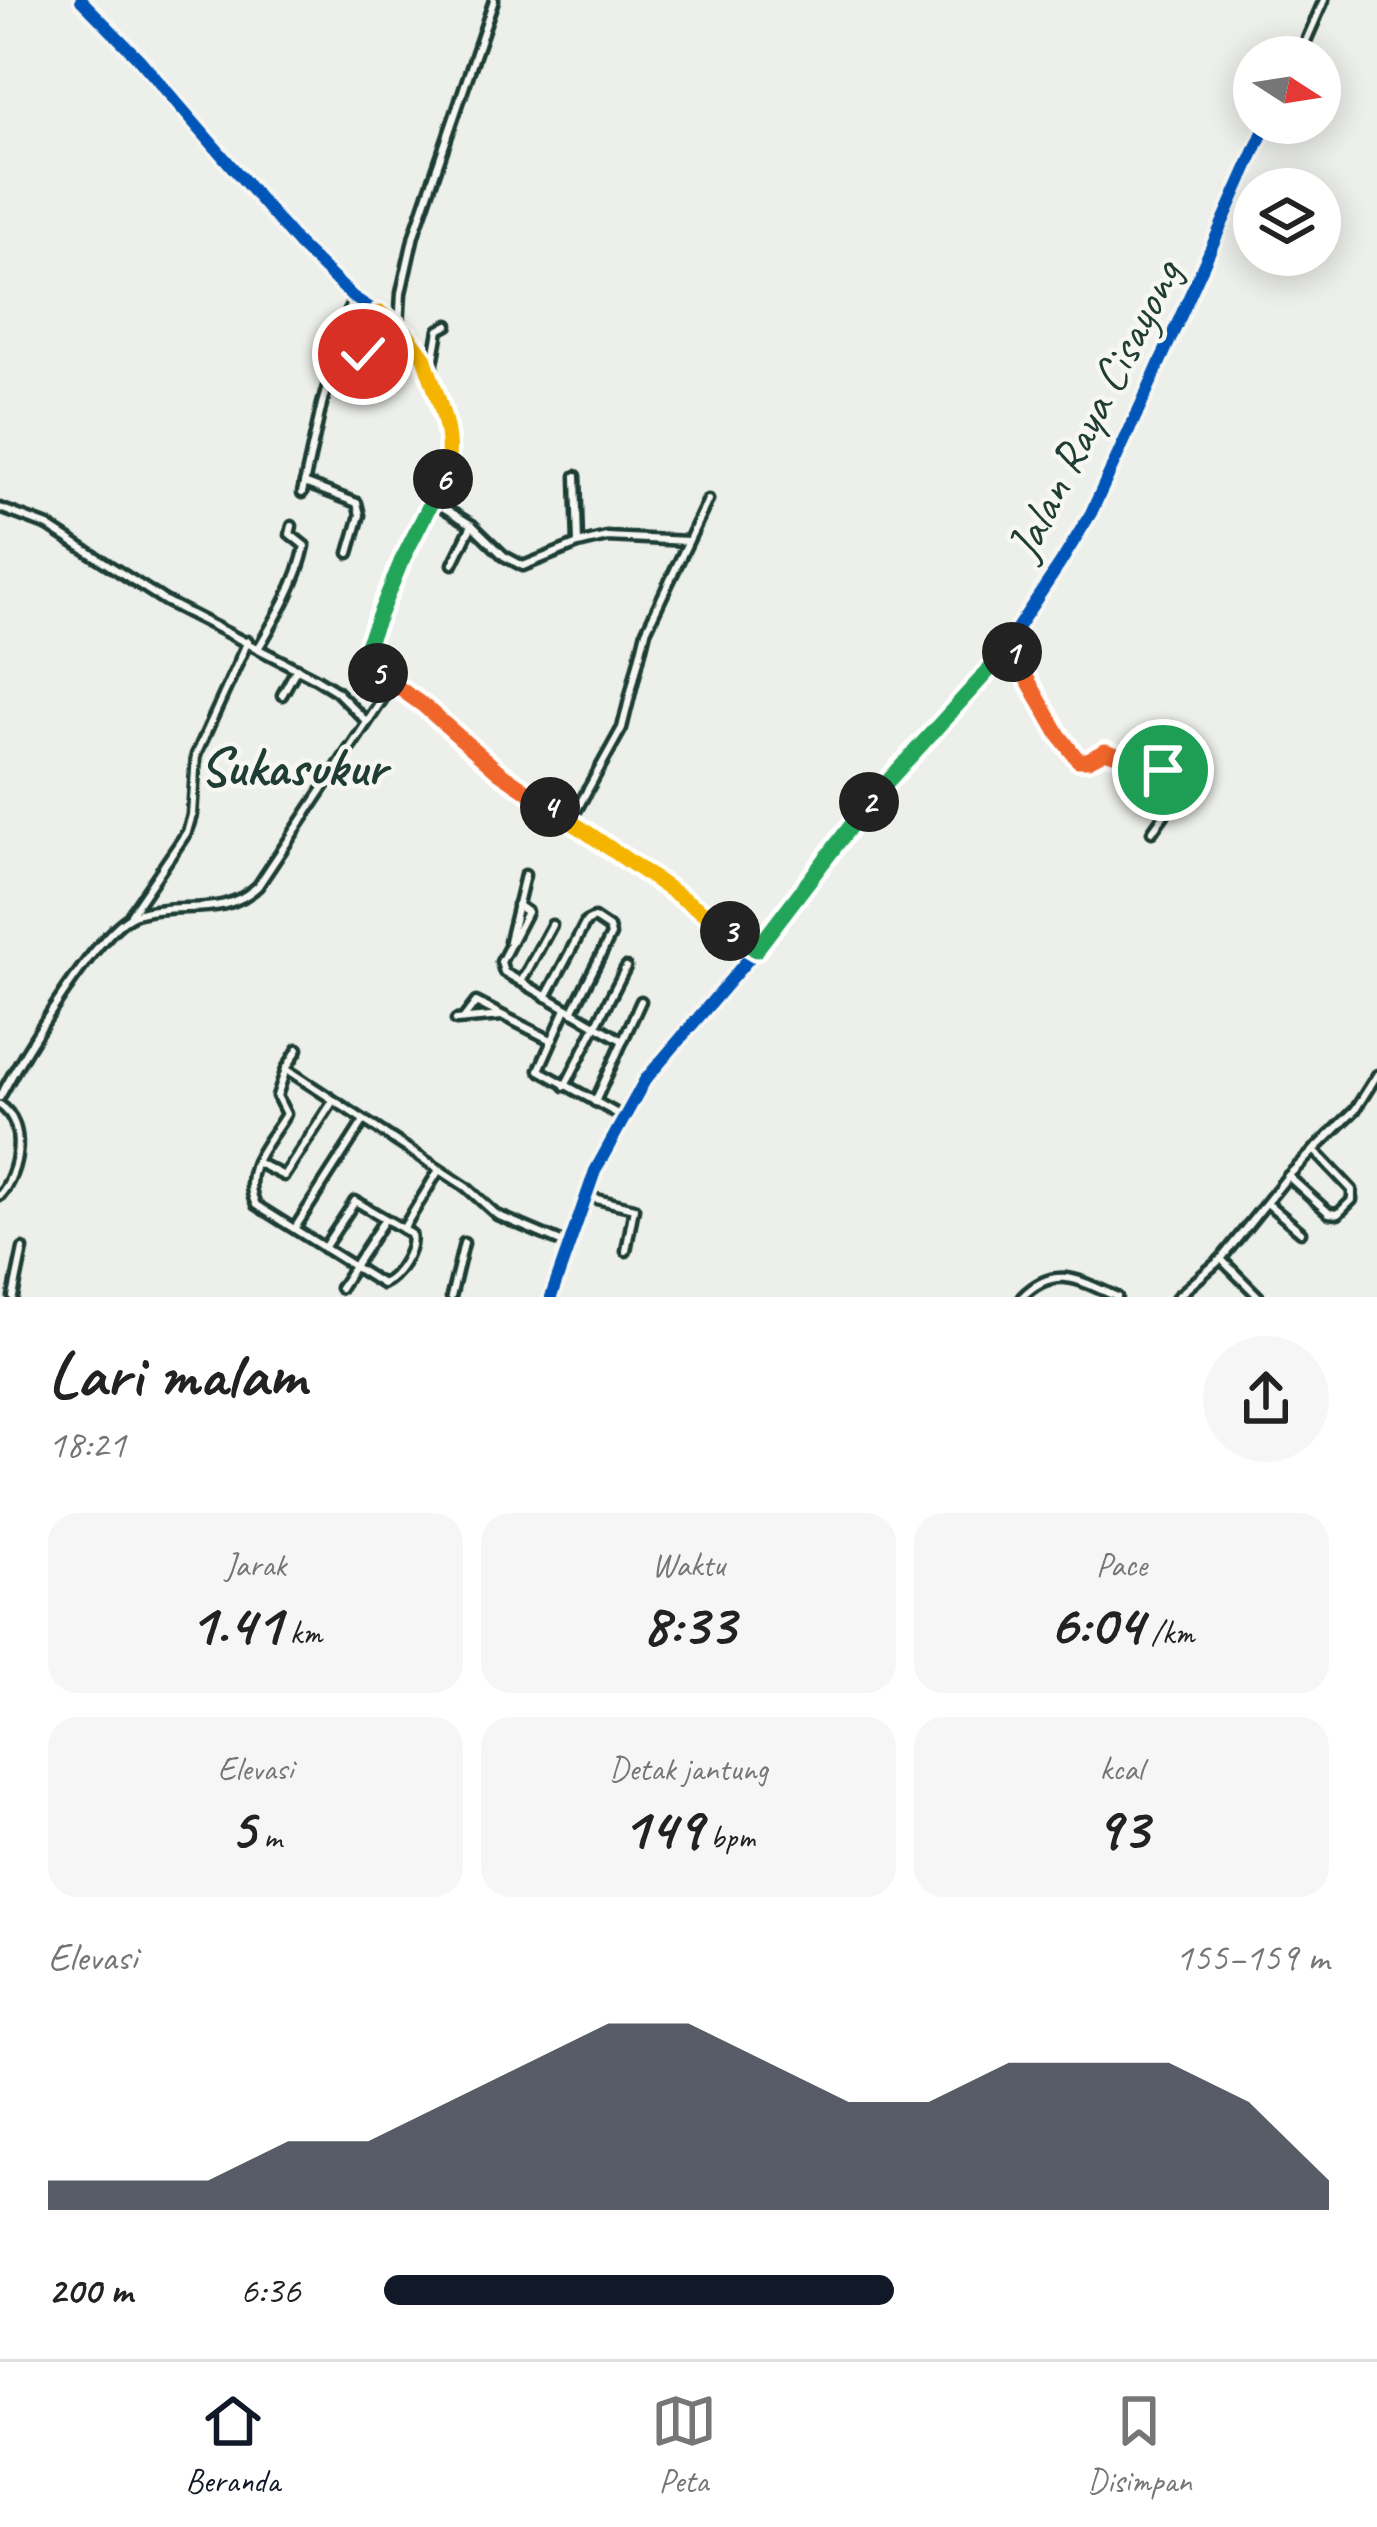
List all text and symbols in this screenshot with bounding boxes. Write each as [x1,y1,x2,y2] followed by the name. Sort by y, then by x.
[1233,36,1341,144] north arrow
[1233,36,1341,276] map controls
[1233,168,1341,276] button: layers
[992,248,1196,571] street label: Jalan Raya Cisayong
[312,303,414,405] pin
[330,321,396,387] icon: check
[413,449,473,509] pin: 6
[435,458,451,500] text: 6
[982,622,1042,682] pin: 1
[1005,631,1019,673] text: 1
[348,643,408,703] pin: 5
[371,652,385,694] text: 5
[1112,719,1214,821] pin
[199,733,392,801] district label: Sukasukur
[1130,737,1196,803] icon: arrive
[839,772,899,832] pin: 2
[520,777,580,837] pin: 4
[862,781,876,823] text: 2
[543,786,557,828] text: 4
[700,901,760,961] pin: 3
[723,910,737,952] text: 3
[48,1333,305,1416] text: Lari malam
[1203,1336,1329,1462] button: share
[48,1420,126,1469] text: 18:21
[225,1544,286,1586] text: Jarak
[652,1544,725,1586] text: Waktu
[1096,1544,1147,1586] text: Pace
[189,1586,282,1662] text: 1.41
[642,1586,735,1662] text: 8:33
[1049,1586,1143,1662] text: 6:04
[282,1612,322,1654] text: km
[1143,1612,1194,1654] text: /km
[218,1748,293,1790] text: Elevasi
[609,1748,768,1790] text: Detak jantung
[1100,1748,1143,1790] text: kcal
[229,1790,255,1866] text: 5
[622,1790,702,1866] text: 149
[1095,1790,1148,1866] text: 93
[255,1816,282,1858] text: m
[702,1816,755,1858] text: bpm
[48,1933,137,1982] text: Elevasi
[1175,1933,1329,1982] text: 155–159 m
[48,2266,132,2315] text: 200 m
[240,2266,300,2315] text: 6:36
[185,2388,280,2502] tab: Beranda
[651,2388,717,2502] tab: Peta
[1087,2388,1192,2502] tab: Disimpan

